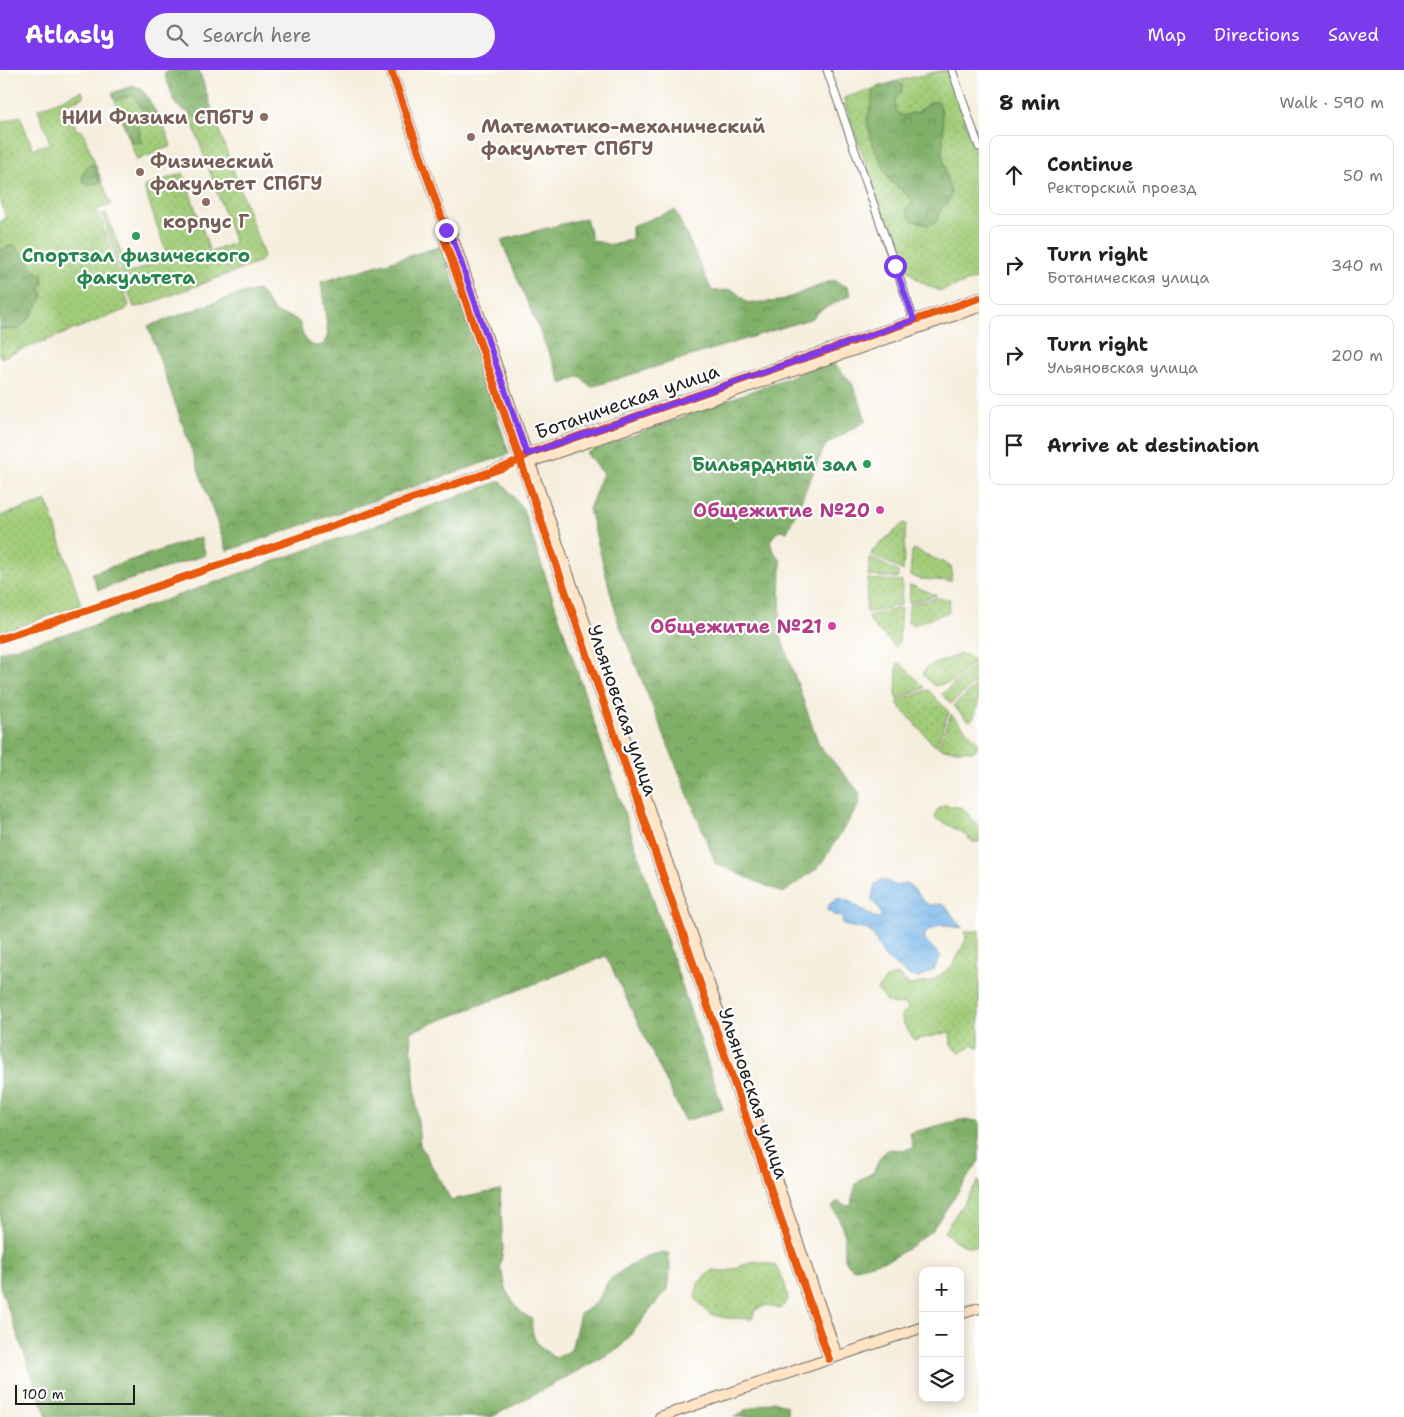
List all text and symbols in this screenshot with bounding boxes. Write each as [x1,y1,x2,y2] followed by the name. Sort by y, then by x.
[145,13,495,58] search box
[25,19,115,51] text: Atlasly
[163,21,191,49] icon: search
[203,23,311,48] text: Search here
[1148,23,1186,47] text: Map
[1214,23,1300,47] text: Directions
[1328,23,1379,47] text: Saved
[999,89,1060,117] text: 8 min
[1279,92,1384,113] text: Walk · 590 m
[61,105,254,130] place label: НИИ Физики СПбГУ
[258,111,270,123] marker: НИИ Физики СПбГУ
[481,114,765,161] place label: Математико-механический факультет СПбГУ
[465,131,477,143] marker: Математико-механический факультет СПбГУ
[150,149,322,196] place label: Физический факультет СПбГУ
[1047,152,1133,177] text: Continue
[1000,161,1028,189] icon: ahead
[1343,165,1383,186] text: 50 m
[134,166,146,178] marker: Физический факультет СПбГУ
[1047,177,1197,198] text: Ректорский проезд
[200,196,212,208] marker: корпус Г
[163,209,249,234] place label: корпус Г
[435,219,458,242] route end
[130,230,142,242] marker: Спортзал физического факультета
[1047,242,1148,267] text: Turn right
[22,243,250,290] place label: Спортзал физического факультета
[1000,251,1028,279] icon: right
[884,255,907,278] route start
[1331,255,1383,276] text: 340 m
[1047,267,1209,288] text: Ботаническая улица
[1047,332,1148,357] text: Turn right
[1000,341,1028,369] icon: right
[1331,345,1383,366] text: 200 m
[1047,357,1198,378] text: Ульяновская улица
[532,358,723,445] street label: Ботаническая улица
[1000,431,1028,459] icon: arrive
[1047,433,1259,458] text: Arrive at destination
[692,452,857,477] place label: Бильярдный зал
[861,458,873,470] marker: Бильярдный зал
[693,498,870,523] place label: Общежитие №20
[874,504,886,516] marker: Общежитие №20
[650,614,822,639] place label: Общежитие №21
[826,620,838,632] marker: Общежитие №21
[582,621,664,799] street label: Ульяновская улица
[713,1004,795,1182] street label: Ульяновская улица
[919,1267,964,1402] map controls
[919,1267,964,1312] button: +
[919,1312,964,1357] button: −
[919,1357,964,1402] button: layers
[15,1382,135,1405] scale bar
[22,1385,64,1403] text: 100 m

